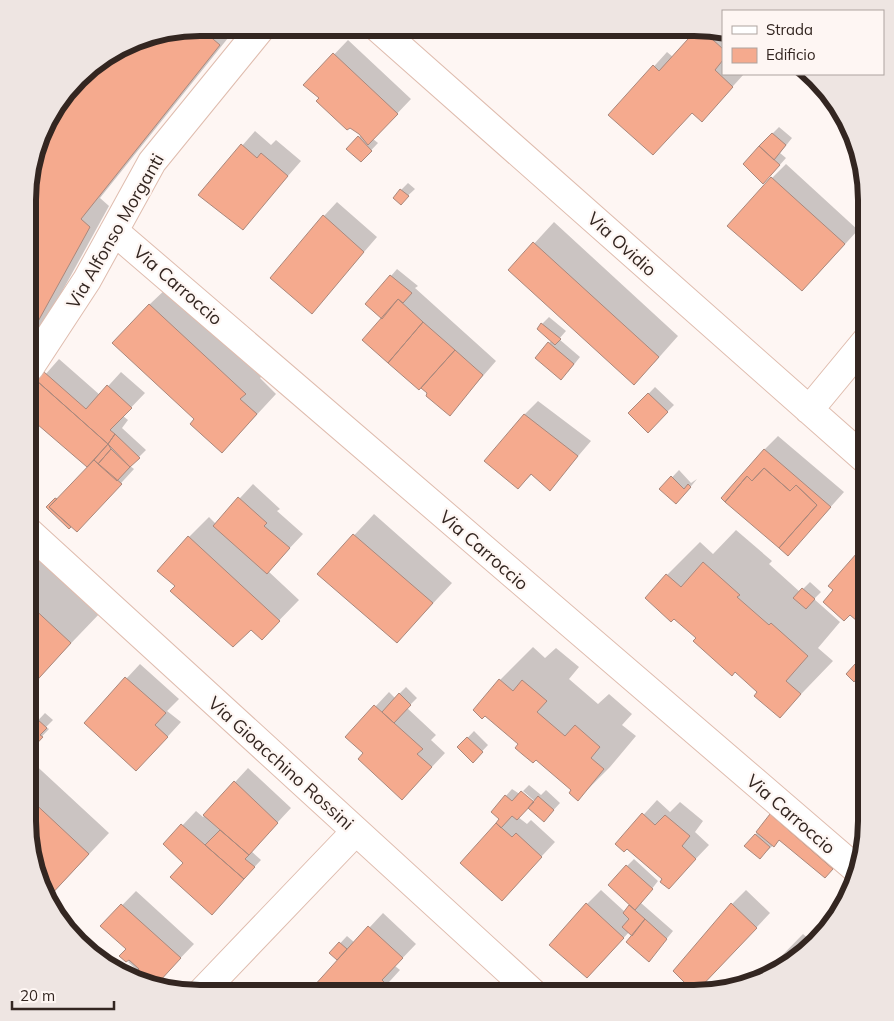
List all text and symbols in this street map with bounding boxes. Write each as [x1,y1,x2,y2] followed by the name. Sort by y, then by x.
[722,10,884,75] legend
[766,20,813,39] text: Strada
[766,45,816,64] text: Edificio
[61,149,169,313] street label: Via Alfonso Morganti
[583,207,661,281] street label: Via Ovidio
[129,240,227,330] street label: Via Carroccio
[435,505,533,595] street label: Via Carroccio
[203,691,359,835] street label: Via Gioacchino Rossini
[742,769,840,859] street label: Via Carroccio
[12,978,115,1010] scale bar
[20,986,55,1005] text: 20 m

